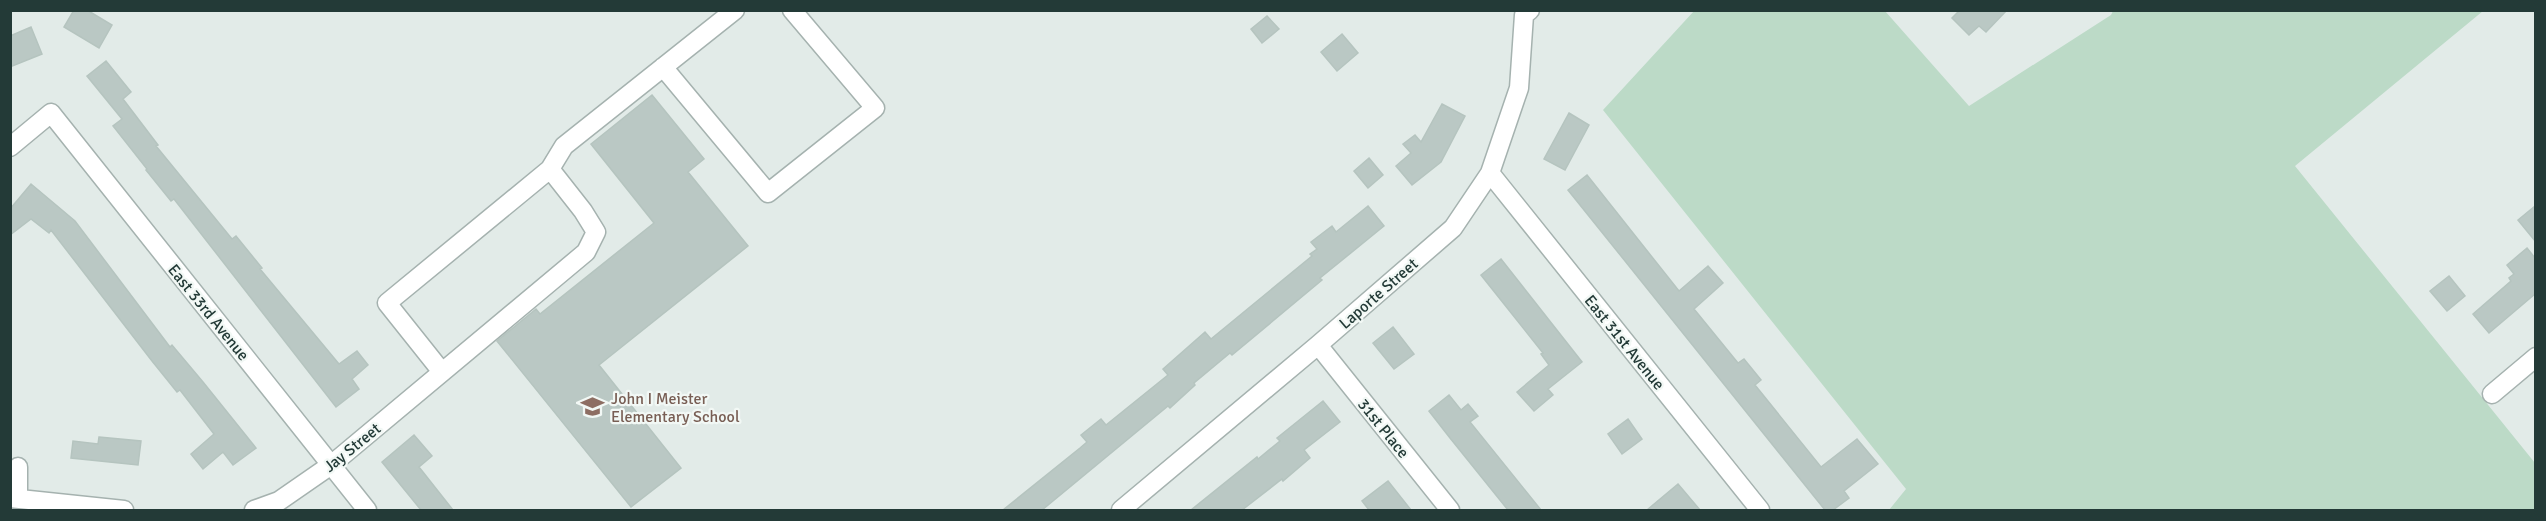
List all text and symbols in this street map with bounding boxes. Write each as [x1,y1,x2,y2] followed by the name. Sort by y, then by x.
[1335,254,1422,333] street label: Laporte Street
[163,260,253,365] street label: East 33rd Avenue
[1580,291,1669,394] street label: East 31st Avenue
[611,389,740,427] place label: John I Meister Elementary School
[580,394,606,420] school or university icon: John I Meister Elementary School
[1353,395,1413,462] street label: 31st Place
[320,419,385,477] street label: Jay Street

